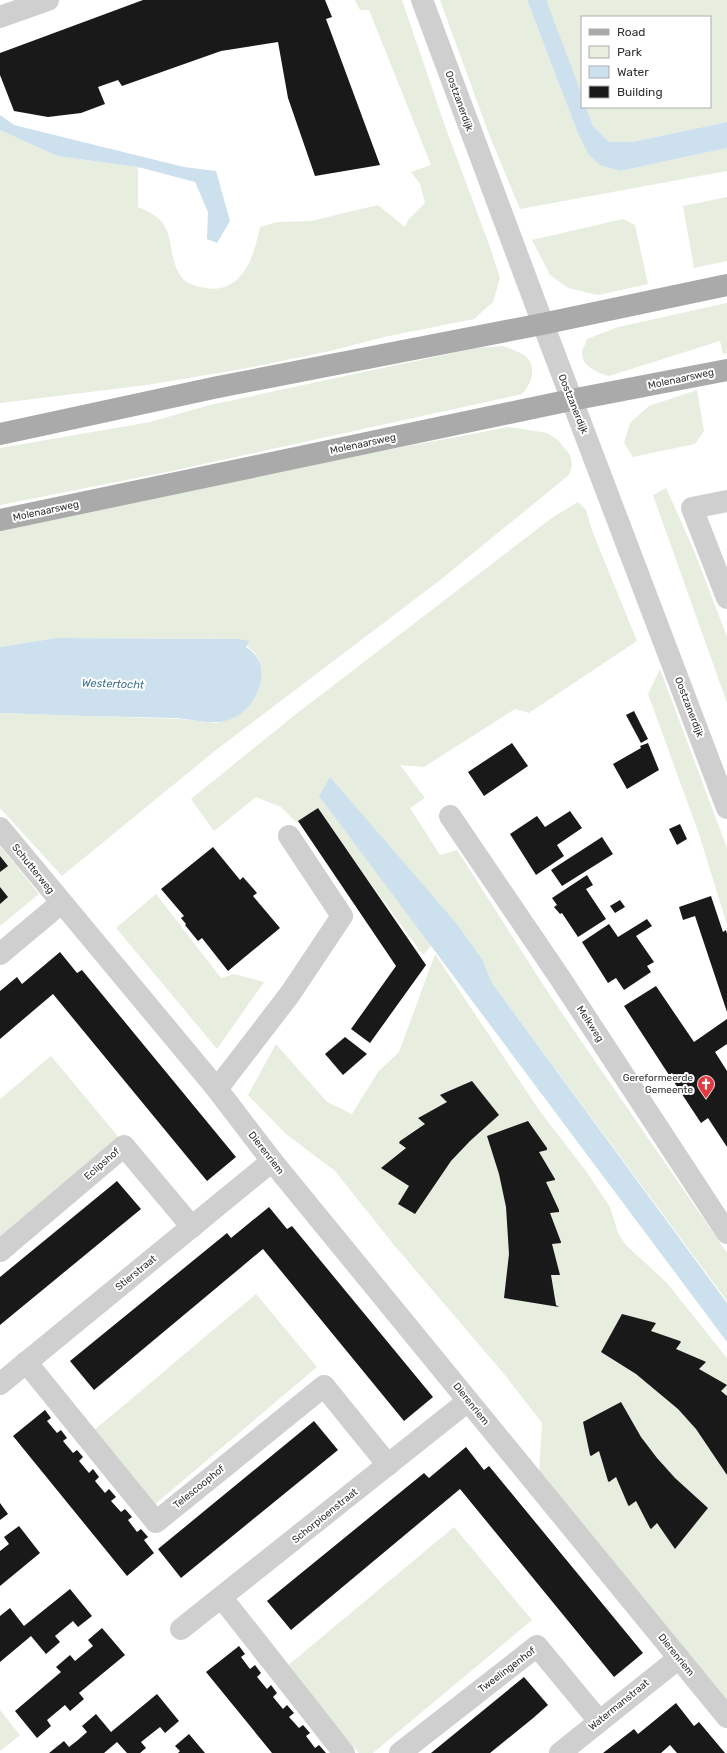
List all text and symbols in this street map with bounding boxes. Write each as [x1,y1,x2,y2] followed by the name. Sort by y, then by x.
[581,16,711,108] legend
[617,25,645,39] text: Road
[617,45,643,59] text: Park
[617,65,649,79] text: Water
[442,69,476,134] street label: Oostzanerdijk
[617,85,663,99] text: Building
[647,366,715,392] street label: Molenaarsweg
[556,372,591,436] street label: Oostzanerdijk
[329,431,397,457] street label: Molenaarsweg
[12,498,80,524] street label: Molenaarsweg
[672,675,706,740] street label: Oostzanerdijk
[82,676,145,692] water label: Westertocht
[9,842,57,896] street label: Schutterweg
[574,1004,606,1044] street label: Melkweg
[623,1072,693,1096] place label: Gereformeerde Gemeente
[696,1074,716,1099] church icon: Gereformeerde Gemeente
[246,1129,286,1177] street label: Dierenriem
[82,1145,122,1183] street label: Eclipshof
[113,1253,159,1293] street label: Stierstraat
[450,1380,492,1428] street label: Dierenriem
[171,1463,227,1511] street label: Telescoophof
[290,1486,360,1546] street label: Schorpioenstraat
[655,1631,697,1679] street label: Dierenriem
[476,1645,538,1695] street label: Tweelingenhof
[586,1677,652,1733] street label: Watermanstraat

